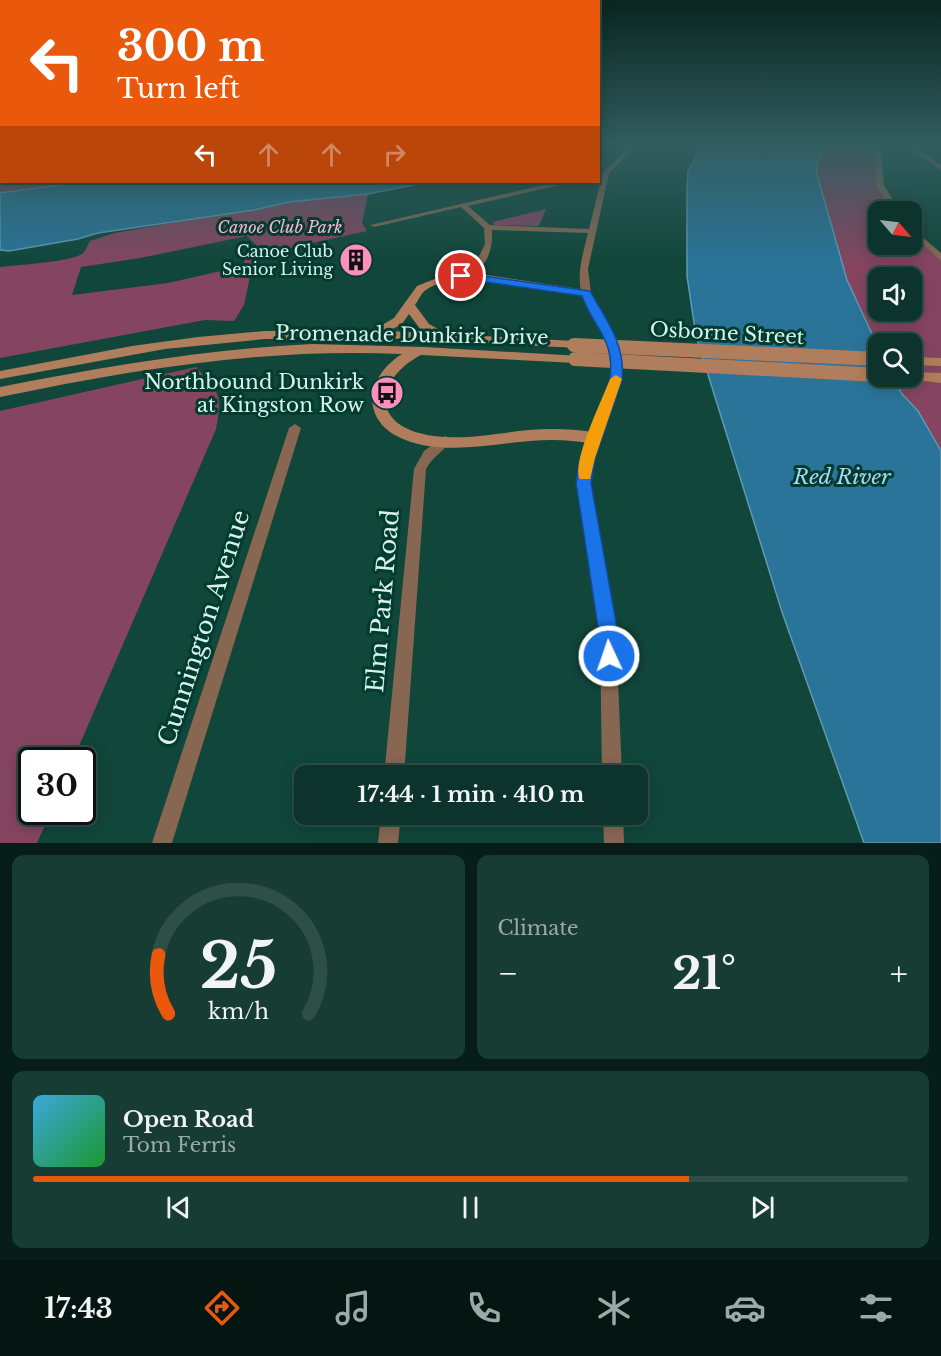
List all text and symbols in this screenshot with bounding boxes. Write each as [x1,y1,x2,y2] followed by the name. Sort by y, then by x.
[117,20,265,72] text: 300 m
[18,24,96,102] icon: left
[117,72,240,105] text: Turn left
[189,138,222,171] icon: left
[252,138,285,171] icon: ahead
[315,138,348,171] icon: ahead
[378,138,411,171] icon: right
[868,201,922,255] north arrow
[868,201,922,387] map controls
[218,217,342,237] park label: Canoe Club Park
[222,241,333,279] place label: Canoe Club Senior Living
[338,242,374,278] building icon: Canoe Club Senior Living
[435,250,486,301] pin
[444,259,477,292] icon: arrive
[868,267,922,321] button: sound
[649,317,805,349] street label: Osborne Street
[275,321,549,349] street label: Promenade Dunkirk Drive
[868,333,922,387] button: search
[144,370,365,417] place label: Northbound Dunkirk at Kingston Row
[369,375,405,411] bus stop icon: Northbound Dunkirk at Kingston Row
[792,464,892,490] water label: Red River
[152,506,255,749] street label: Cunnington Avenue
[360,508,405,694] street label: Elm Park Road
[577,624,641,688] position arrow
[18,747,96,825] speed limit sign: 30
[358,781,584,808] text: 17:44 · 1 min · 410 m
[498,916,578,940] text: Climate
[199,927,277,1005] text: 25
[672,945,736,1001] text: 21°
[498,953,518,994] text: −
[890,953,908,994] text: +
[208,998,269,1025] text: km/h
[123,1106,254,1133] text: Open Road
[123,1133,236,1157] text: Tom Ferris
[162,1191,195,1224] icon: previous
[454,1191,487,1224] icon: pause
[746,1191,779,1224] icon: next
[201,1287,243,1329] icon: directions
[332,1287,374,1329] icon: music
[463,1287,505,1329] icon: phone
[593,1287,635,1329] icon: climate
[724,1287,766,1329] icon: car
[855,1287,897,1329] icon: filters
[44,1292,113,1325] text: 17:43

